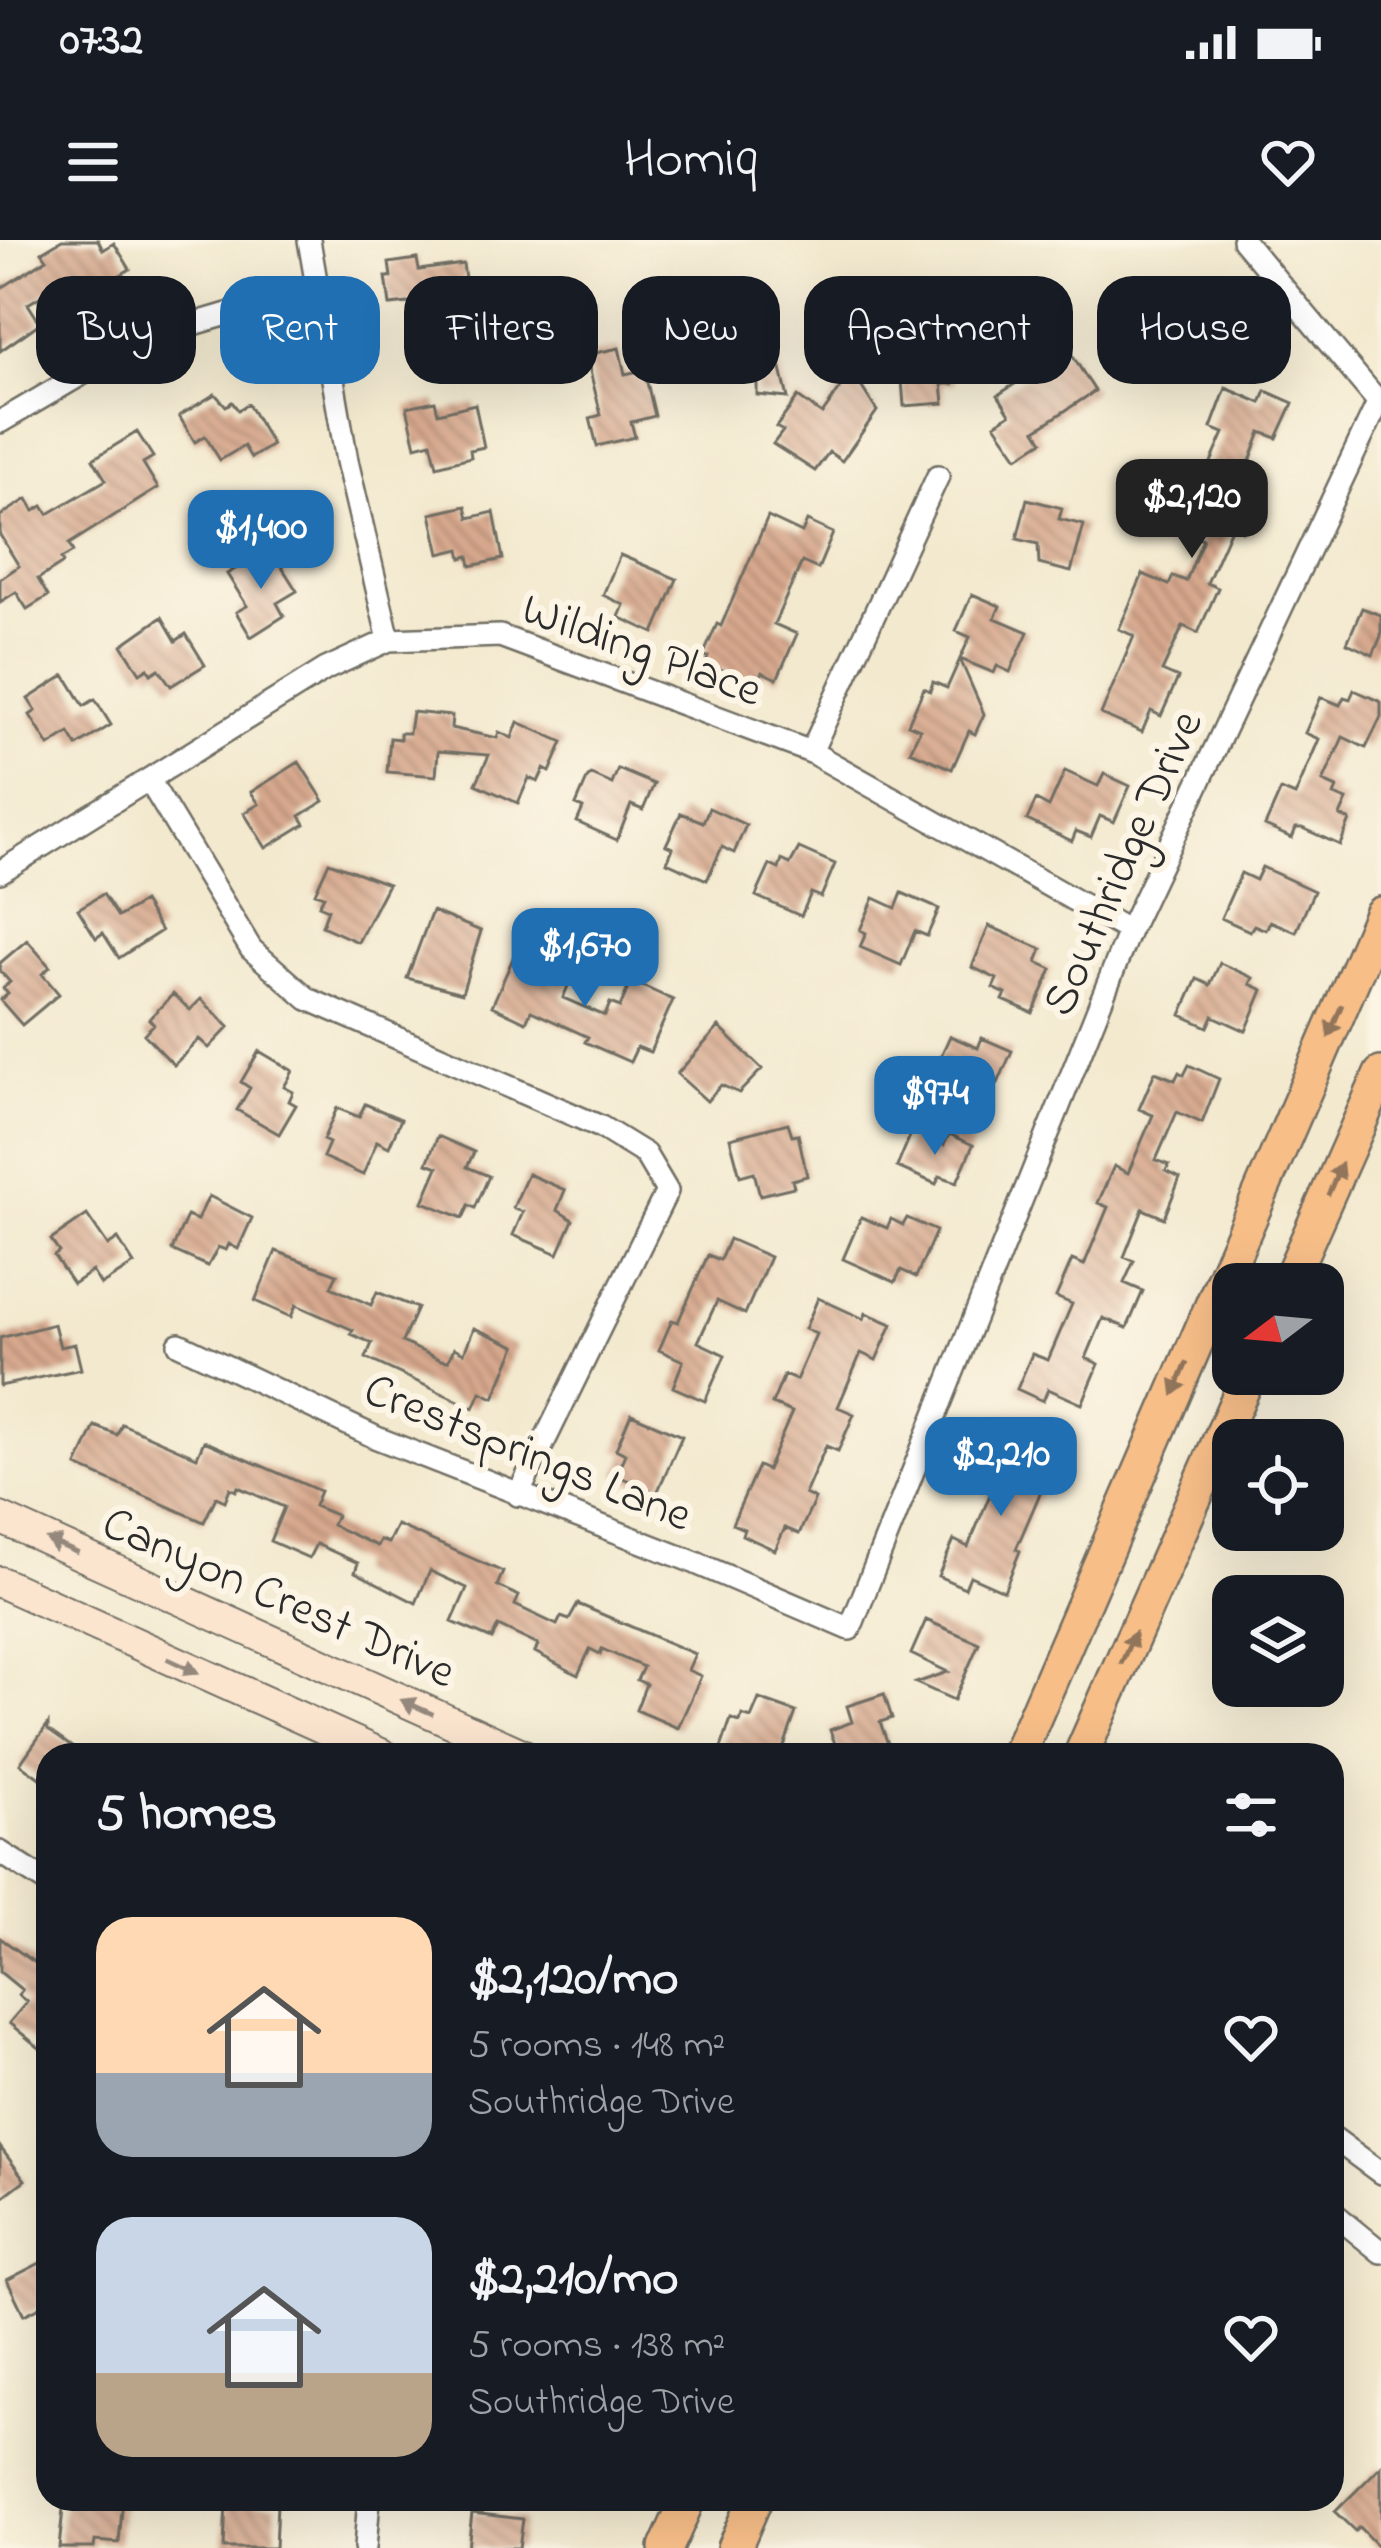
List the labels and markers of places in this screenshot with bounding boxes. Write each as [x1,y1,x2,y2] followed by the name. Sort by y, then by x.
[1094,459,1290,561] pin: $2,120
[163,490,359,592] pin: $1,400
[487,908,683,1010] pin: $1,670
[864,1056,1006,1158] pin: $974
[903,1417,1099,1519] pin: $2,210

